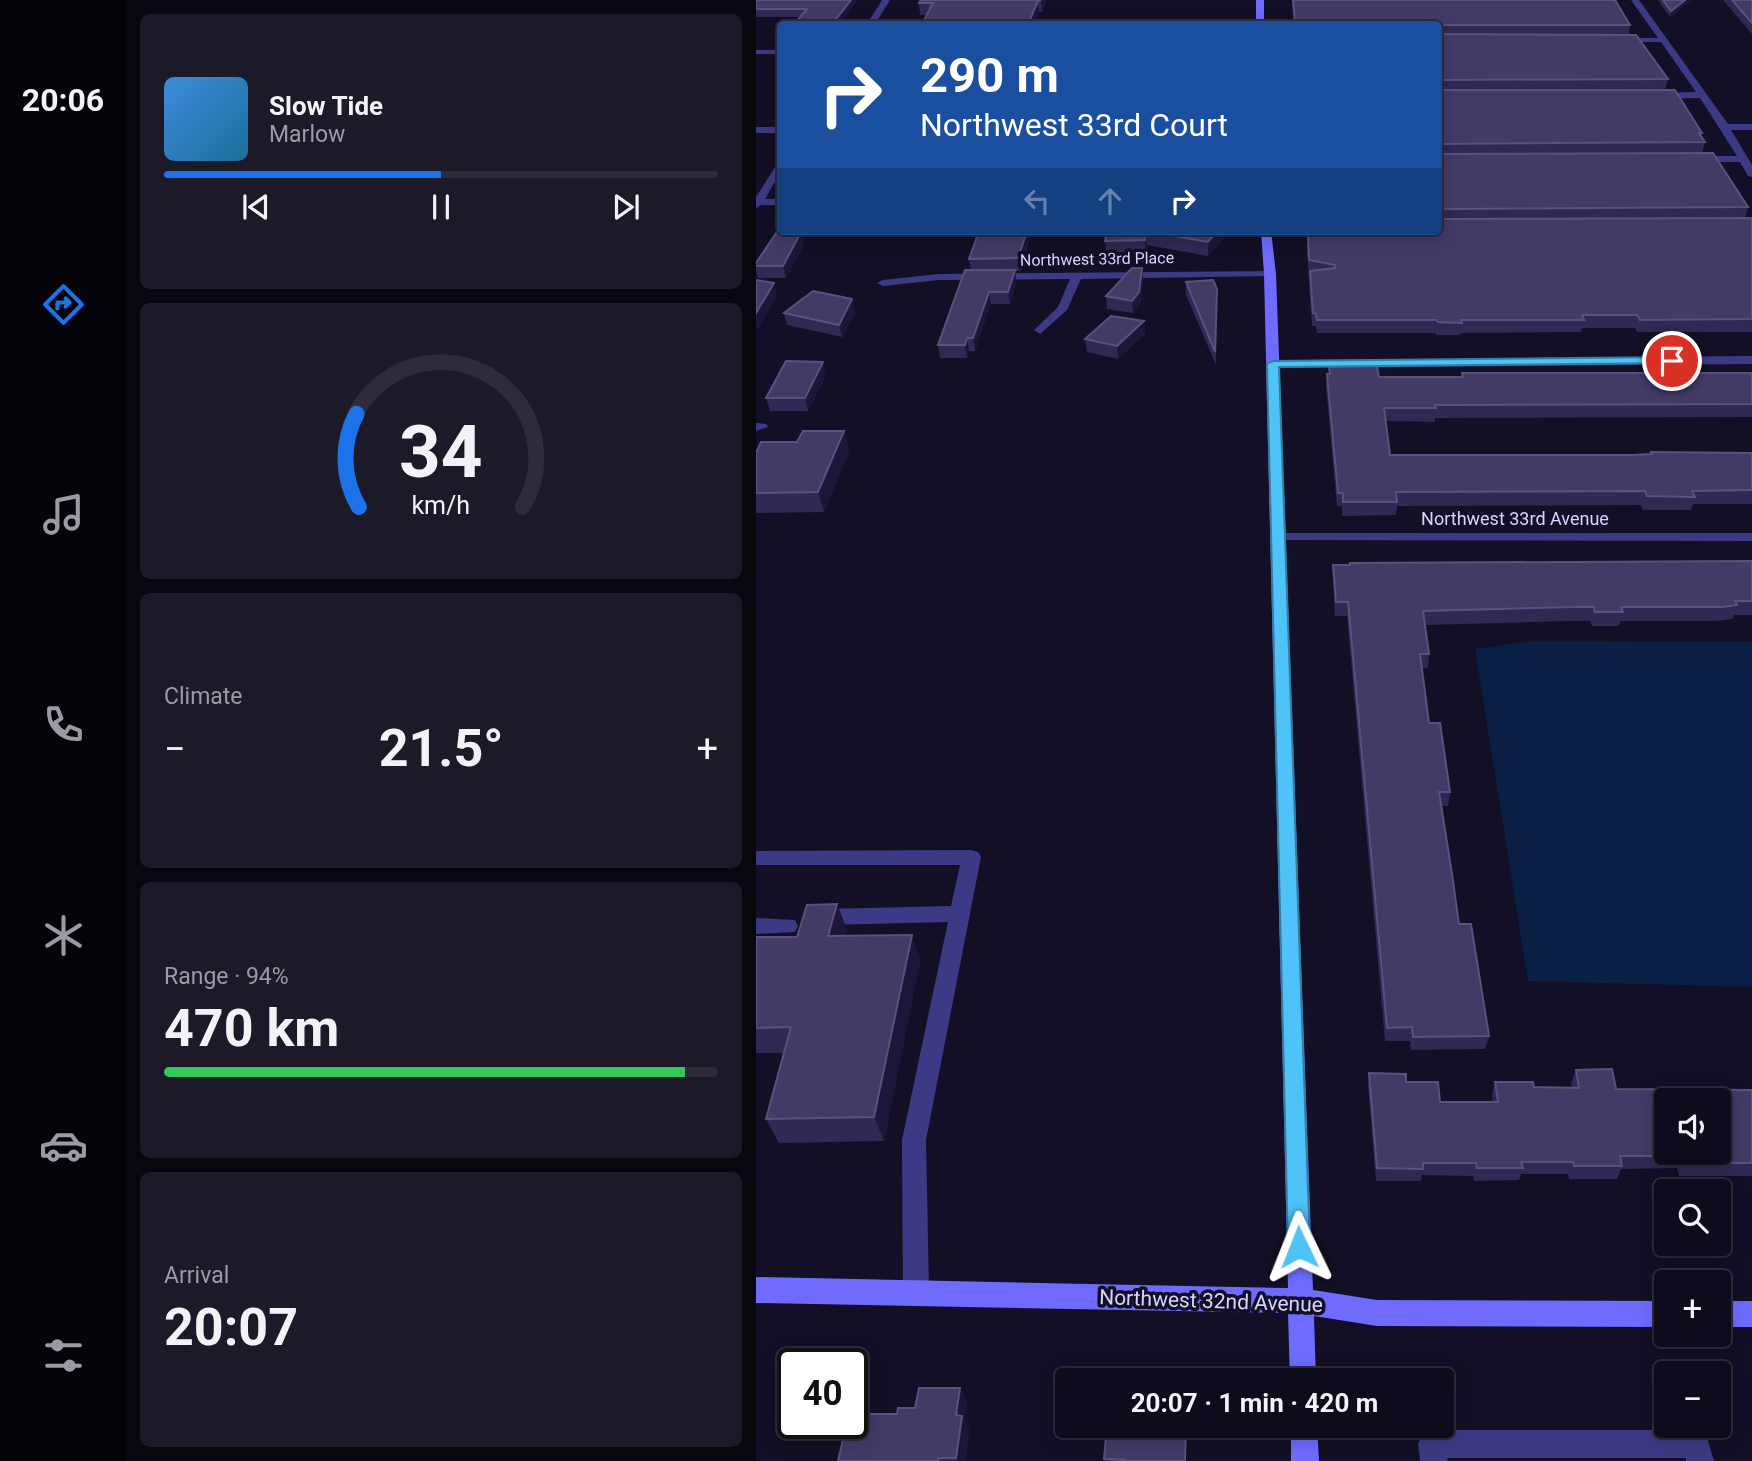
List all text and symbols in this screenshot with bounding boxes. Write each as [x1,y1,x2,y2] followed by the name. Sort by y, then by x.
[920,47,1059,104] text: 290 m
[805,49,896,140] icon: right
[22,81,104,119] text: 20:06
[269,91,383,121] text: Slow Tide
[920,106,1228,144] text: Northwest 33rd Court
[269,121,345,148] text: Marlow
[1018,182,1056,220] icon: left
[1091,182,1129,220] icon: ahead
[1164,182,1202,220] icon: right
[237,188,275,226] icon: previous
[422,188,460,226] icon: pause
[607,188,645,226] icon: next
[1020,248,1174,270] street label: Northwest 33rd Place
[39,280,88,329] icon: directions
[1642,331,1702,391] pin
[1653,342,1691,380] icon: arrive
[399,410,483,496] text: 34
[39,490,88,539] icon: music
[412,491,470,520] text: km/h
[1421,508,1609,529] street label: Northwest 33rd Avenue
[164,683,243,710] text: Climate
[39,700,88,749] icon: phone
[379,718,504,779] text: 21.5°
[164,727,186,771] text: −
[696,727,718,771] text: +
[39,911,88,960] icon: climate
[164,963,289,990] text: Range · 94%
[164,998,339,1059] text: 470 km
[1654,1088,1731,1438] map controls
[1654,1088,1731,1165] button: sound
[39,1121,88,1170] icon: car
[1654,1179,1731,1256] button: search
[1262,1210,1336,1284] position arrow
[164,1262,229,1289] text: Arrival
[1654,1270,1731,1347] button: +
[1099,1285,1323,1317] street label: Northwest 32nd Avenue
[164,1297,298,1358] text: 20:07
[39,1331,88,1380] icon: filters
[777,1348,868,1439] speed limit sign: 40
[1654,1361,1731,1438] button: −
[1131,1388,1378,1418] text: 20:07 · 1 min · 420 m

